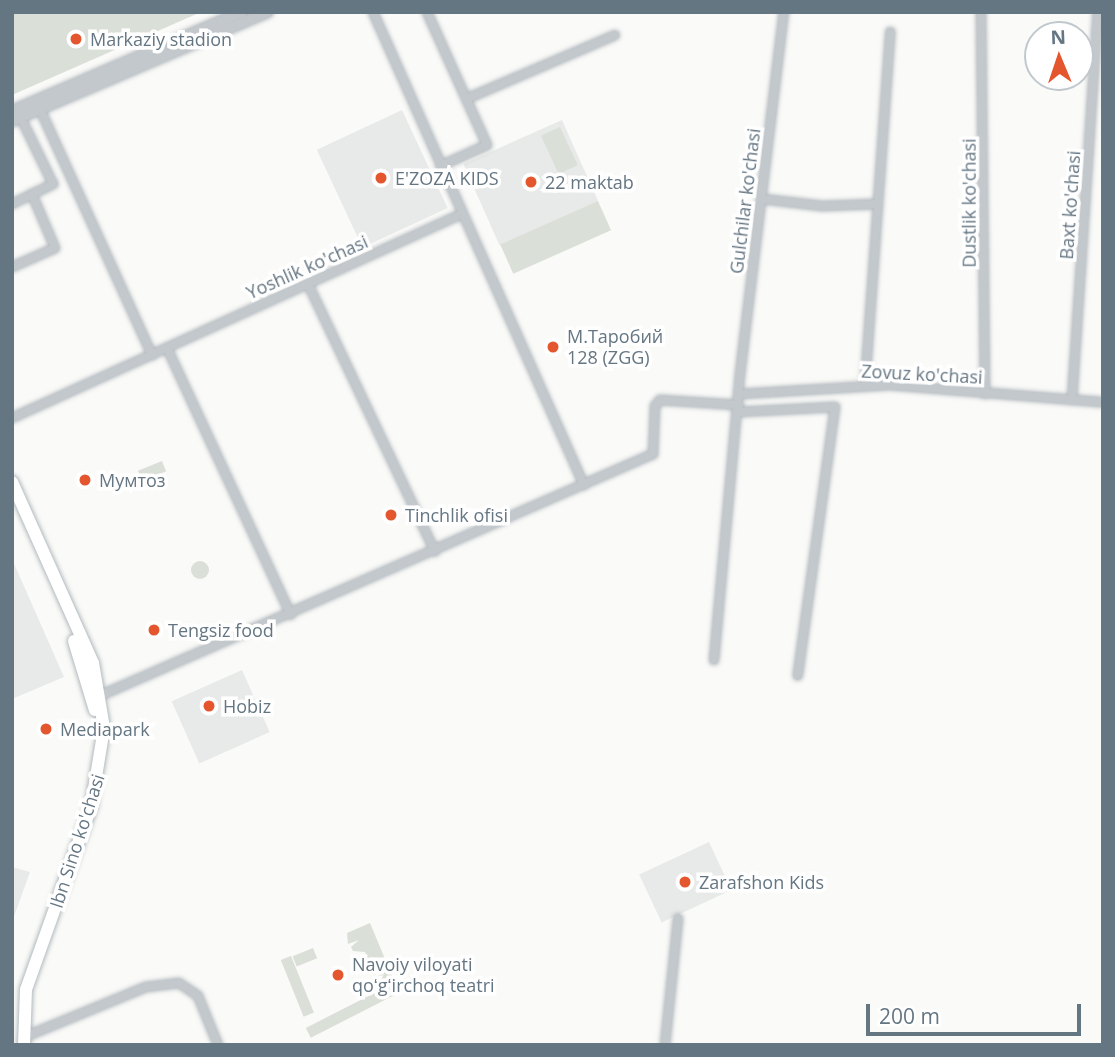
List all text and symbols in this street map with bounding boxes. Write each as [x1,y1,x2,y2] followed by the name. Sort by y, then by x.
[1024,21,1094,91] north arrow
[1050,24,1067,50] text: N
[90,28,232,50] place label: Markaziy stadion
[68,31,84,47] marker: Markaziy stadion
[725,127,765,275] street label: Gulchilar ko'chasi
[958,138,980,268] street label: Dustlik ko'chasi
[1055,150,1085,260] street label: Baxt ko'chasi
[395,167,499,189] place label: E'ZOZA KIDS
[373,170,389,186] marker: E'ZOZA KIDS
[545,171,634,193] place label: 22 maktab
[523,174,539,190] marker: 22 maktab
[243,231,371,303] street label: Yoshlik ko'chasi
[567,326,663,368] place label: М.Таробий 128 (ZGG)
[545,339,561,355] marker: М.Таробий 128 (ZGG)
[861,360,983,388] street label: Zovuz ko'chasi
[99,469,165,491] place label: Мумтоз
[77,472,93,488] marker: Мумтоз
[405,504,508,526] place label: Tinchlik ofisi
[383,507,399,523] marker: Tinchlik ofisi
[168,619,274,641] place label: Tengsiz food
[146,622,162,638] marker: Tengsiz food
[223,695,271,717] place label: Hobiz
[201,698,217,714] marker: Hobiz
[60,718,150,740] place label: Mediapark
[38,721,54,737] marker: Mediapark
[45,771,109,911] street label: Ibn Sino ko'chasi
[699,871,824,893] place label: Zarafshon Kids
[677,874,693,890] marker: Zarafshon Kids
[352,954,495,996] place label: Navoiy viloyati qoʻgʻirchoq teatri
[330,967,346,983] marker: Navoiy viloyati qoʻgʻirchoq teatri
[870,990,1085,1034] scale bar
[879,1002,940,1030] text: 200 m

